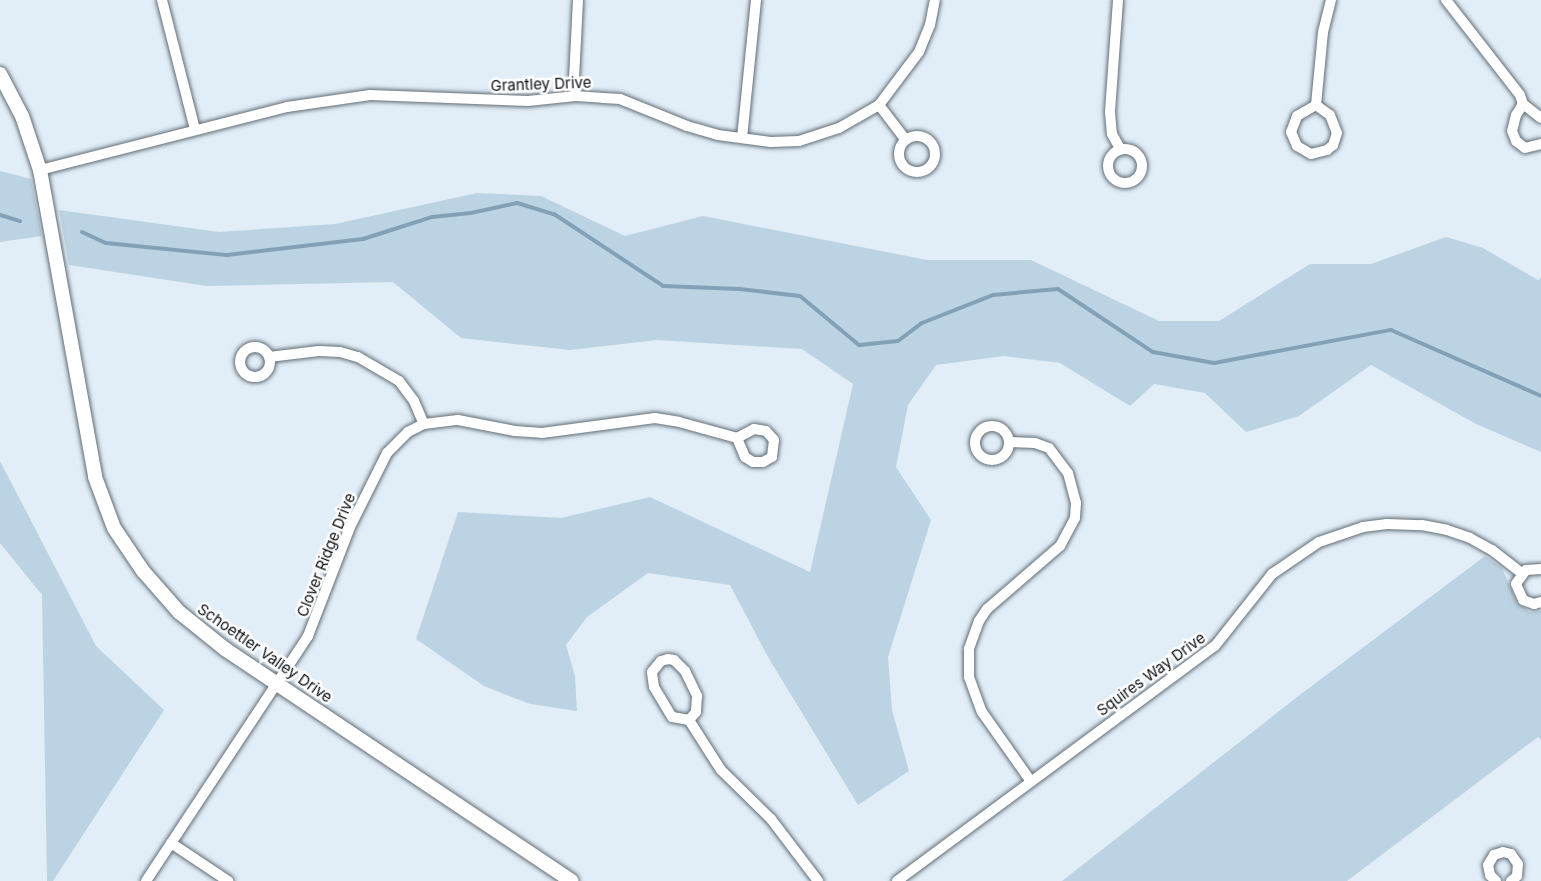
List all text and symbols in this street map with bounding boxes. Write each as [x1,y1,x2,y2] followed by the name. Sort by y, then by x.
[490,73,592,95] street label: Grantley Drive
[293,490,359,620] street label: Clover Ridge Drive
[194,600,336,706] street label: Schoettler Valley Drive
[1093,629,1209,719] street label: Squires Way Drive

